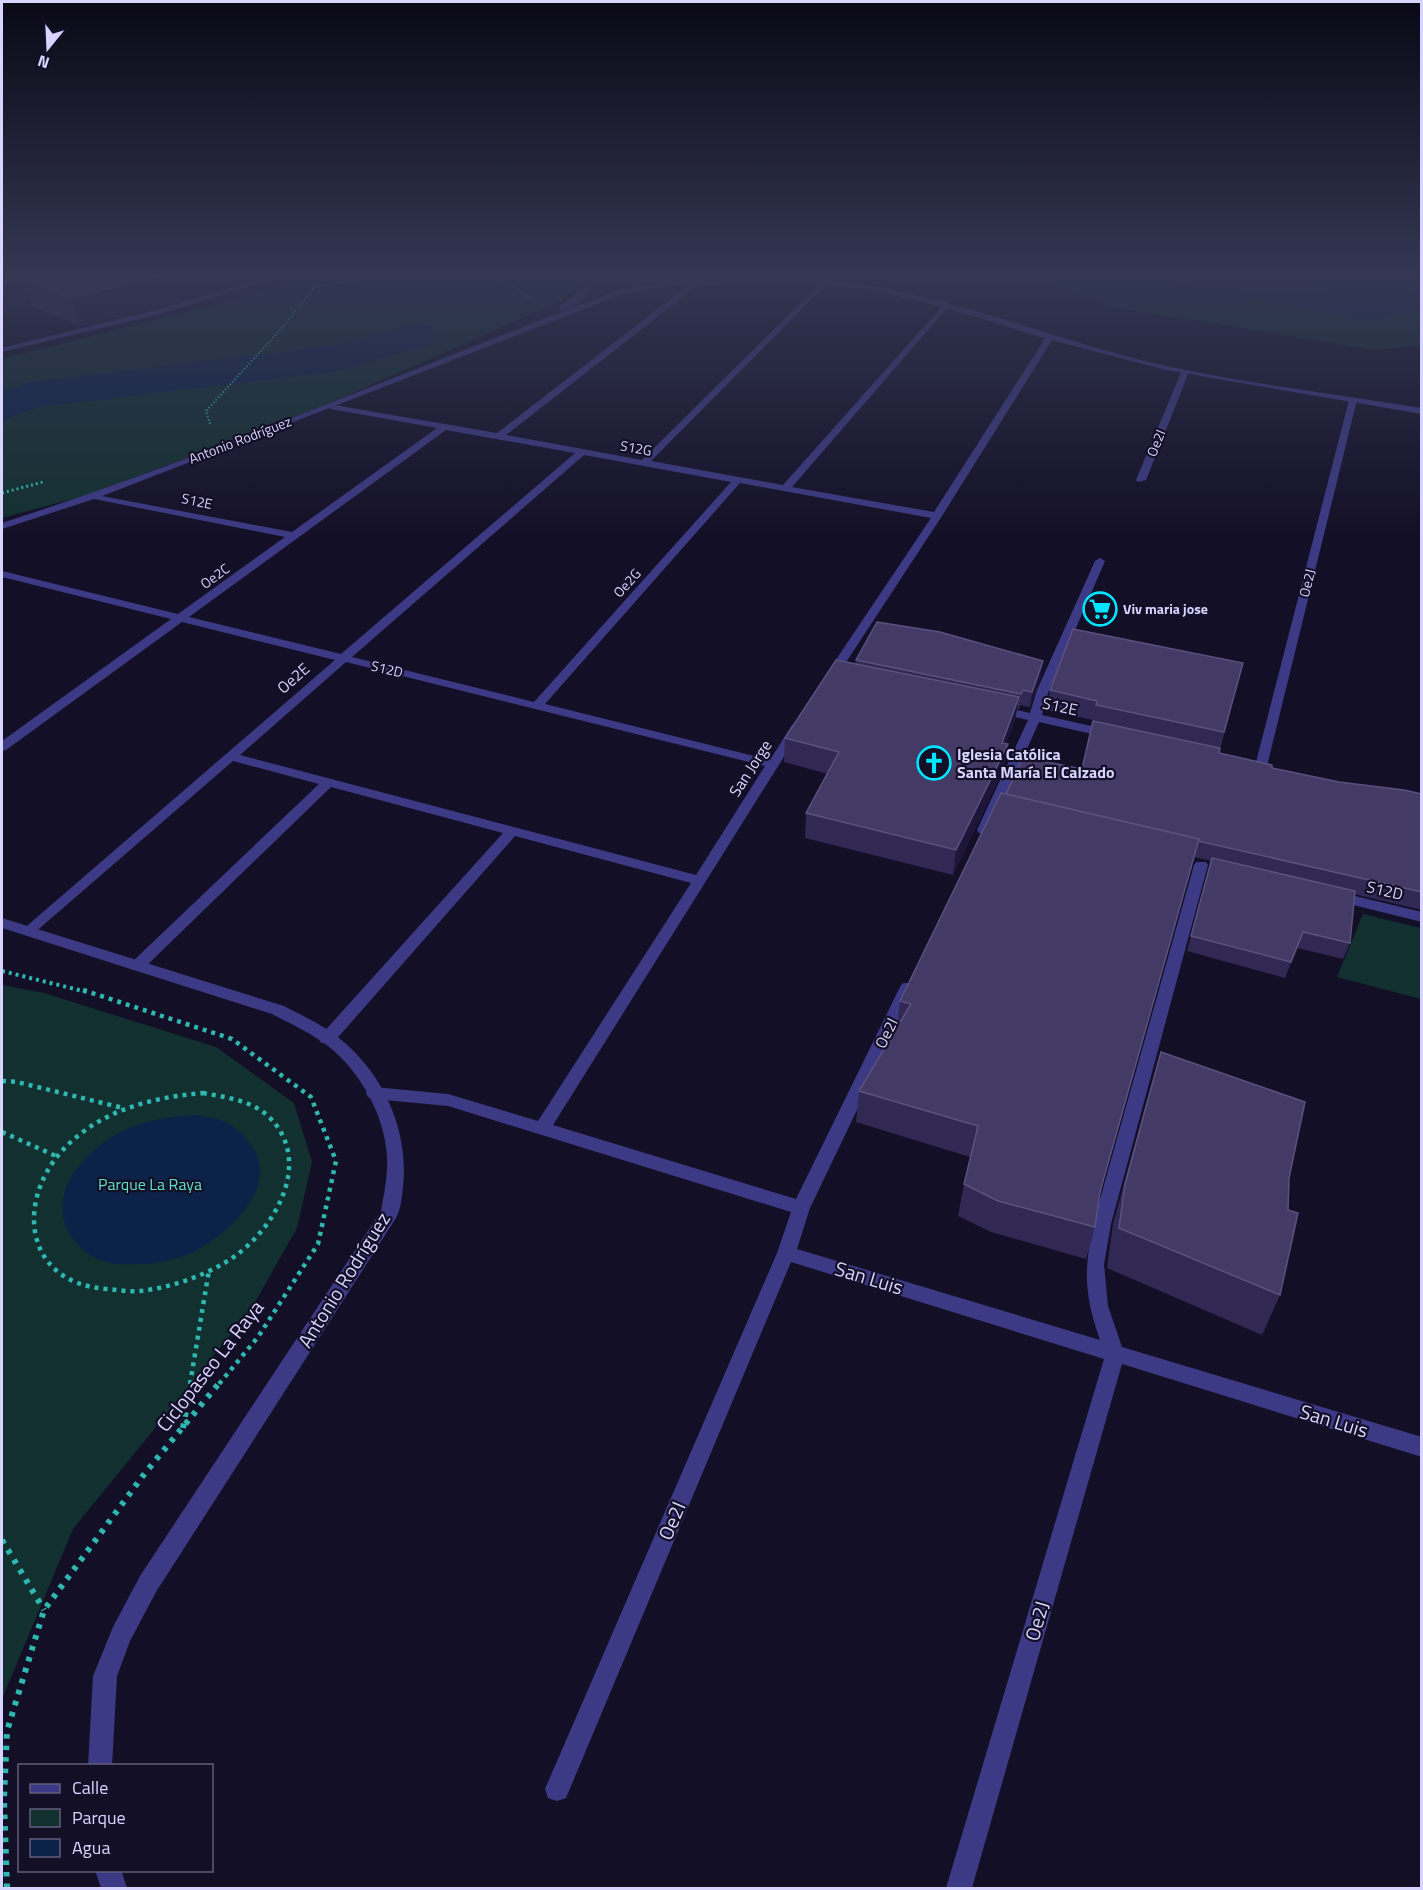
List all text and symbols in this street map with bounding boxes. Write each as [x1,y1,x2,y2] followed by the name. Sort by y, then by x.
[18,18,78,78] north arrow
[34,49,52,75] text: N
[185,410,294,469] street label: Antonio Rodríguez
[1141,426,1170,460] street label: Oe2I
[619,434,654,461] street label: S12G
[180,487,215,514] street label: S12E
[196,558,234,593] street label: Oe2C
[608,563,645,602] street label: Oe2G
[1293,567,1320,599] street label: Oe2J
[1082,591,1118,627] supermarket icon: Viv maria jose
[1123,598,1208,619] place label: Viv maria jose
[369,655,405,682] street label: S12D
[271,657,315,699] street label: Oe2E
[1040,691,1080,721] street label: S12E
[723,735,777,801] street label: San Jorge
[957,742,1115,784] place label: Iglesia Católica Santa María El Calzado
[916,745,952,781] church icon: Iglesia Católica Santa María El Calzado
[1364,874,1406,906] street label: S12D
[868,1014,904,1052] street label: Oe2I
[98,1172,202,1196] park label: Parque La Raya
[289,1206,398,1354] street label: Antonio Rodríguez
[831,1252,907,1303] street label: San Luis
[148,1293,271,1438] street label: Ciclopaseo La Raya
[1296,1395,1372,1446] street label: San Luis
[650,1497,694,1545] street label: Oe2I
[1016,1597,1057,1644] street label: Oe2J
[18,1764,213,1872] legend
[72,1774,108,1801] text: Calle
[72,1804,126,1831] text: Parque
[72,1834,110,1861] text: Agua

